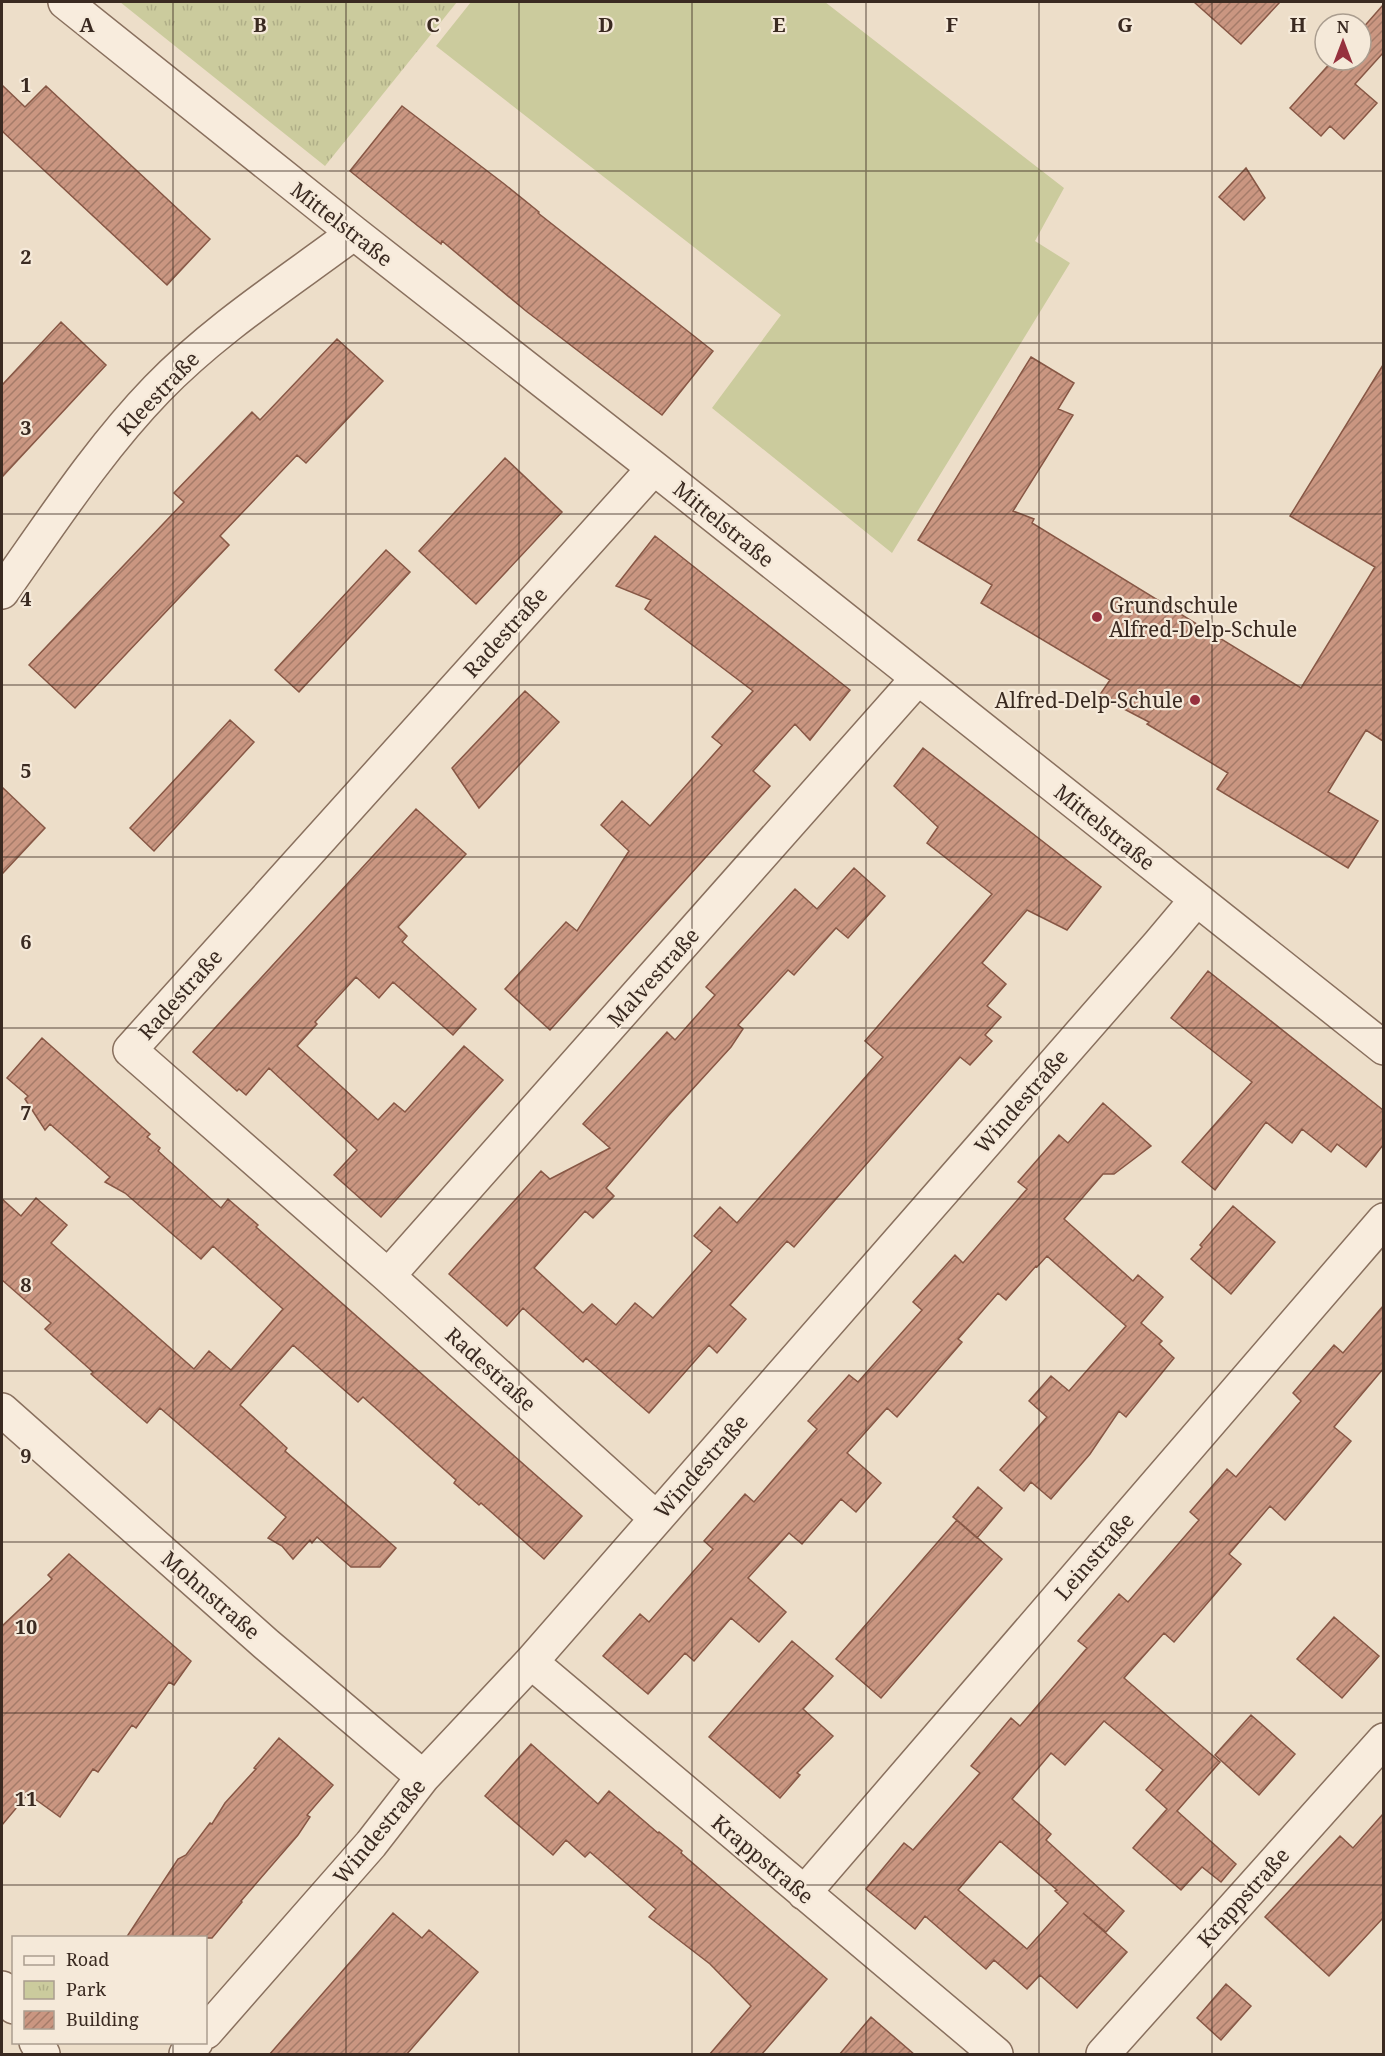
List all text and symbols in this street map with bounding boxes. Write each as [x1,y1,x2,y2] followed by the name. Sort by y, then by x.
[79,11,95,38] text: A
[253,11,267,38] text: B
[426,11,440,38] text: C
[598,11,614,38] text: D
[772,11,786,38] text: E
[946,11,958,38] text: F
[1117,11,1133,38] text: G
[1290,11,1306,38] text: H
[1313,12,1373,72] north arrow
[1337,16,1350,38] text: N
[20,71,32,98] text: 1
[285,175,399,273] street label: Mittelstraße
[20,243,32,270] text: 2
[111,345,205,441] street label: Kleestraße
[20,414,32,441] text: 3
[668,475,780,573] street label: Mittelstraße
[457,581,553,683] street label: Radestraße
[20,585,32,612] text: 4
[1109,591,1297,643] place label: Grundschule Alfred-Delp-Schule
[1090,610,1104,624] marker: Grundschule Alfred-Delp-Schule
[995,686,1183,714] place label: Alfred-Delp-Schule
[1188,693,1202,707] marker: Alfred-Delp-Schule
[20,757,32,784] text: 5
[1049,778,1161,876] street label: Mittelstraße
[601,921,705,1033] street label: Malvestraße
[20,928,32,955] text: 6
[132,943,228,1045] street label: Radestraße
[968,1043,1074,1159] street label: Windestraße
[20,1099,32,1126] text: 7
[20,1271,32,1298] text: 8
[440,1321,542,1417] street label: Radestraße
[648,1408,754,1524] street label: Windestraße
[20,1442,32,1469] text: 9
[1048,1506,1140,1606] street label: Leinstraße
[156,1545,266,1645] street label: Mohnstraße
[15,1613,37,1640] text: 10
[327,1772,431,1890] street label: Windestraße
[15,1785,37,1812] text: 11
[706,1808,820,1910] street label: Krappstraße
[1191,1841,1295,1953] street label: Krappstraße
[12,1936,207,2044] legend
[66,1947,109,1971] text: Road
[66,1977,106,2001] text: Park
[66,2007,139,2031] text: Building

